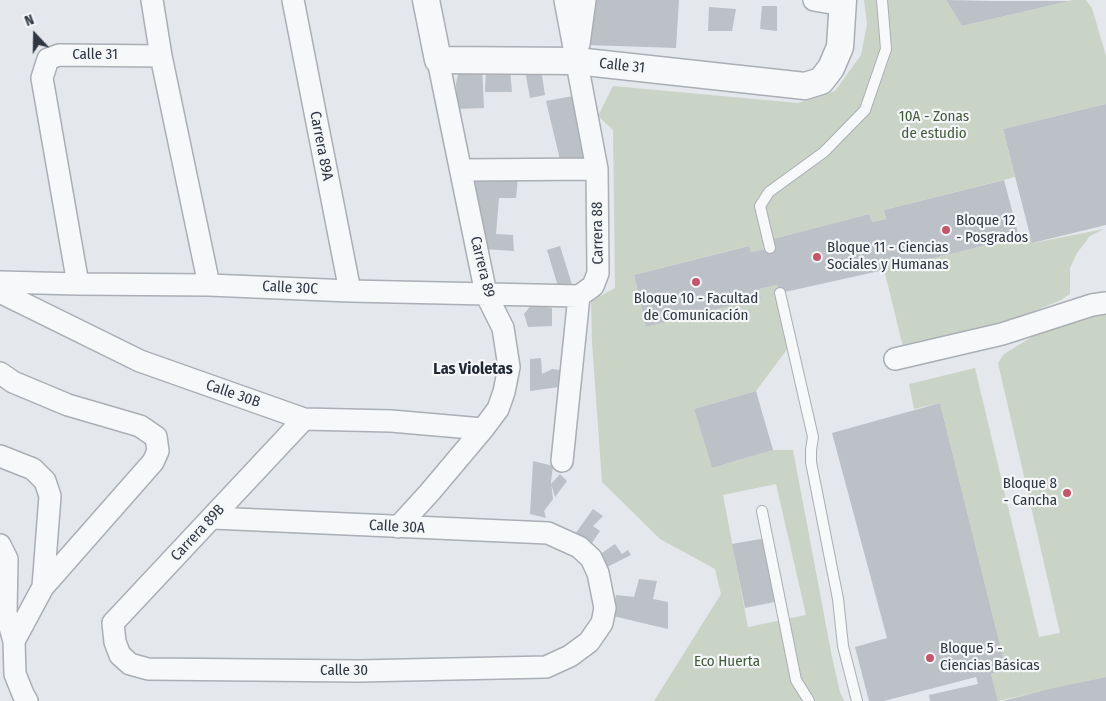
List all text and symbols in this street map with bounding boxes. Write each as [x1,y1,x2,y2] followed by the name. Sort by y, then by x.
[10,10,60,60] north arrow
[22,11,36,30] text: N
[72,46,118,64] street label: Calle 31
[598,55,646,77] street label: Calle 31
[899,108,969,143] park label: 10A - Zonas de estudio
[305,110,337,182] street label: Carrera 89A
[588,201,608,265] street label: Carrera 88
[956,212,1028,247] place label: Bloque 12 - Posgrados
[940,224,952,236] marker: Bloque 12 - Posgrados
[466,234,498,300] street label: Carrera 89
[827,239,949,274] place label: Bloque 11 - Ciencias Sociales y Humanas
[811,251,823,263] marker: Bloque 11 - Ciencias Sociales y Humanas
[690,276,702,288] marker: Bloque 10 - Facultad de Comunicación
[262,278,318,298] street label: Calle 30C
[634,290,758,325] place label: Bloque 10 - Facultad de Comunicación
[433,360,513,380] district label: Las Violetas
[203,376,263,412] street label: Calle 30B
[1003,475,1057,510] place label: Bloque 8 - Cancha
[1061,487,1073,499] marker: Bloque 8 - Cancha
[167,501,229,565] street label: Carrera 89B
[369,517,425,537] street label: Calle 30A
[940,640,1040,675] place label: Bloque 5 - Ciencias Básicas
[924,652,936,664] marker: Bloque 5 - Ciencias Básicas
[694,653,760,671] park label: Eco Huerta
[320,662,368,680] street label: Calle 30

